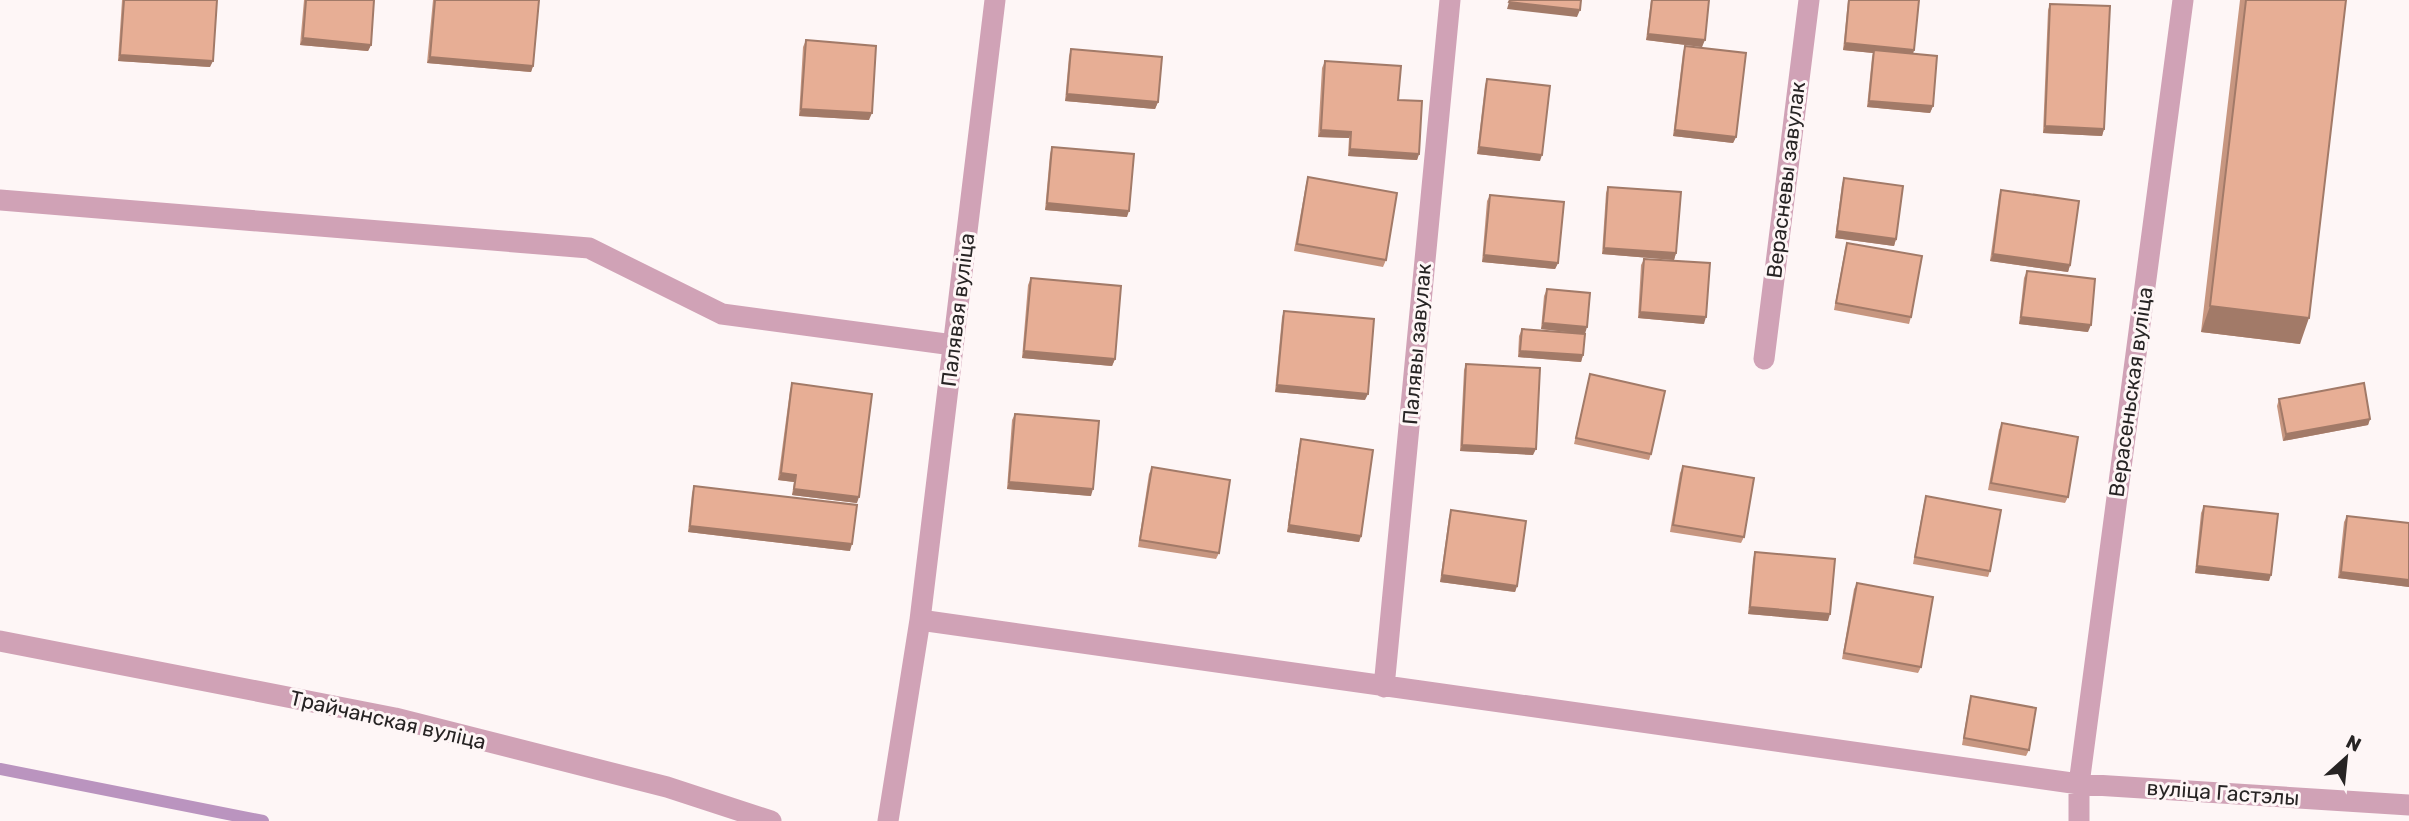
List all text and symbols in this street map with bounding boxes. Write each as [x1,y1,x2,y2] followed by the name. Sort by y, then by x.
[1761,80,1810,280] street label: Верасневы завулак
[936,232,979,388] street label: Палявая вуліца
[1397,262,1436,426] street label: Палявы завулак
[2103,285,2158,499] street label: Верасеньская вуліца
[288,685,489,754] street label: Трайчанская вуліца
[2311,723,2381,793] north arrow
[2342,730,2365,757] text: N
[2146,775,2300,810] street label: вуліца Гастэлы

